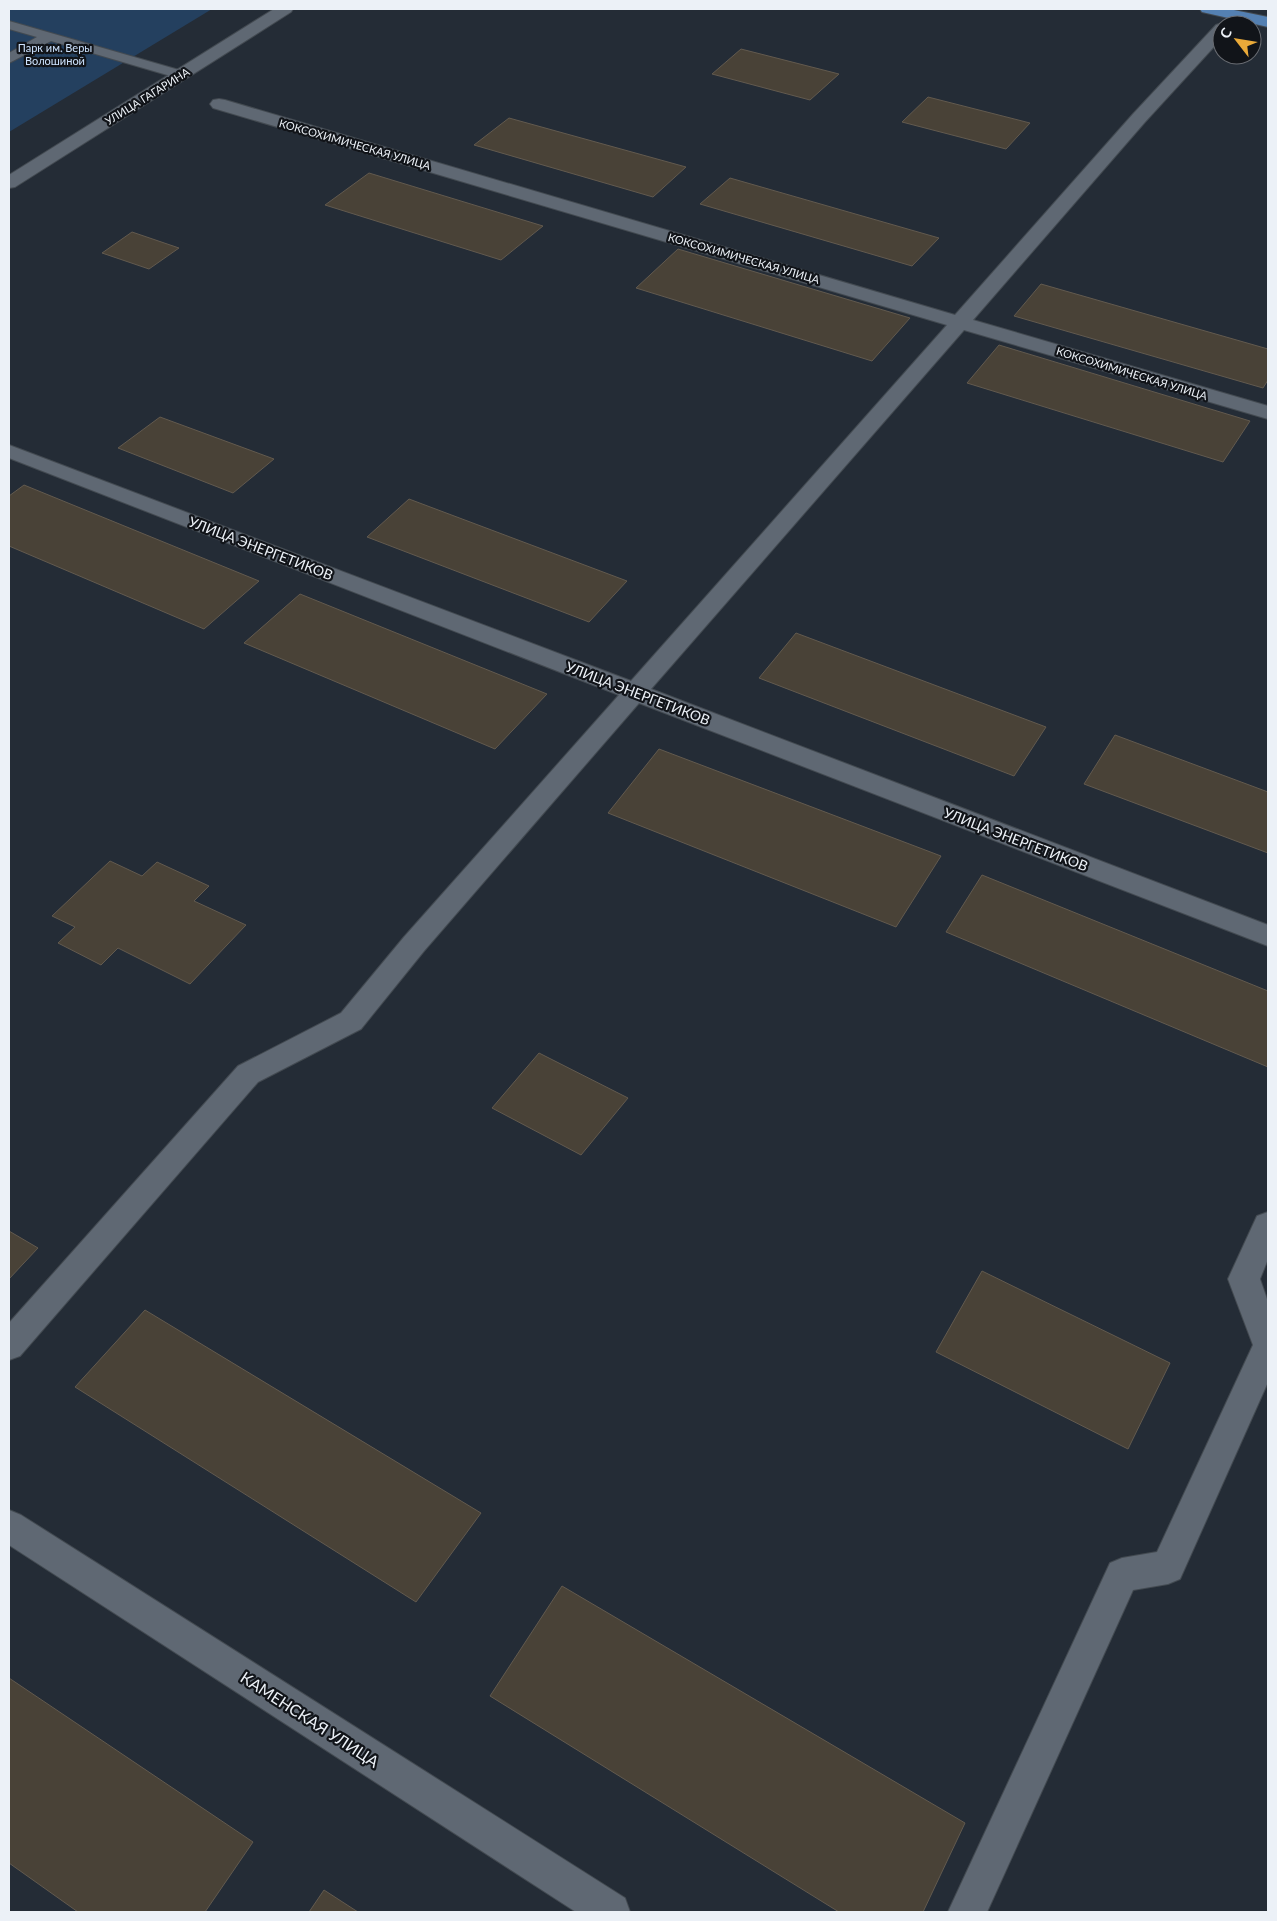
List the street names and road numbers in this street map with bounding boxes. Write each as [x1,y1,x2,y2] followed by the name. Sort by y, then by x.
[102,64,192,127] street label: УЛИЦА ГАГАРИНА
[278,116,433,172] street label: КОКСОХИМИЧЕСКАЯ УЛИЦА
[667,230,822,286] street label: КОКСОХИМИЧЕСКАЯ УЛИЦА
[1055,344,1210,402] street label: КОКСОХИМИЧЕСКАЯ УЛИЦА
[186,513,336,583] street label: УЛИЦА ЭНЕРГЕТИКОВ
[563,658,713,728] street label: УЛИЦА ЭНЕРГЕТИКОВ
[941,804,1091,874] street label: УЛИЦА ЭНЕРГЕТИКОВ
[237,1667,383,1771] street label: КАМЕНСКАЯ УЛИЦА

